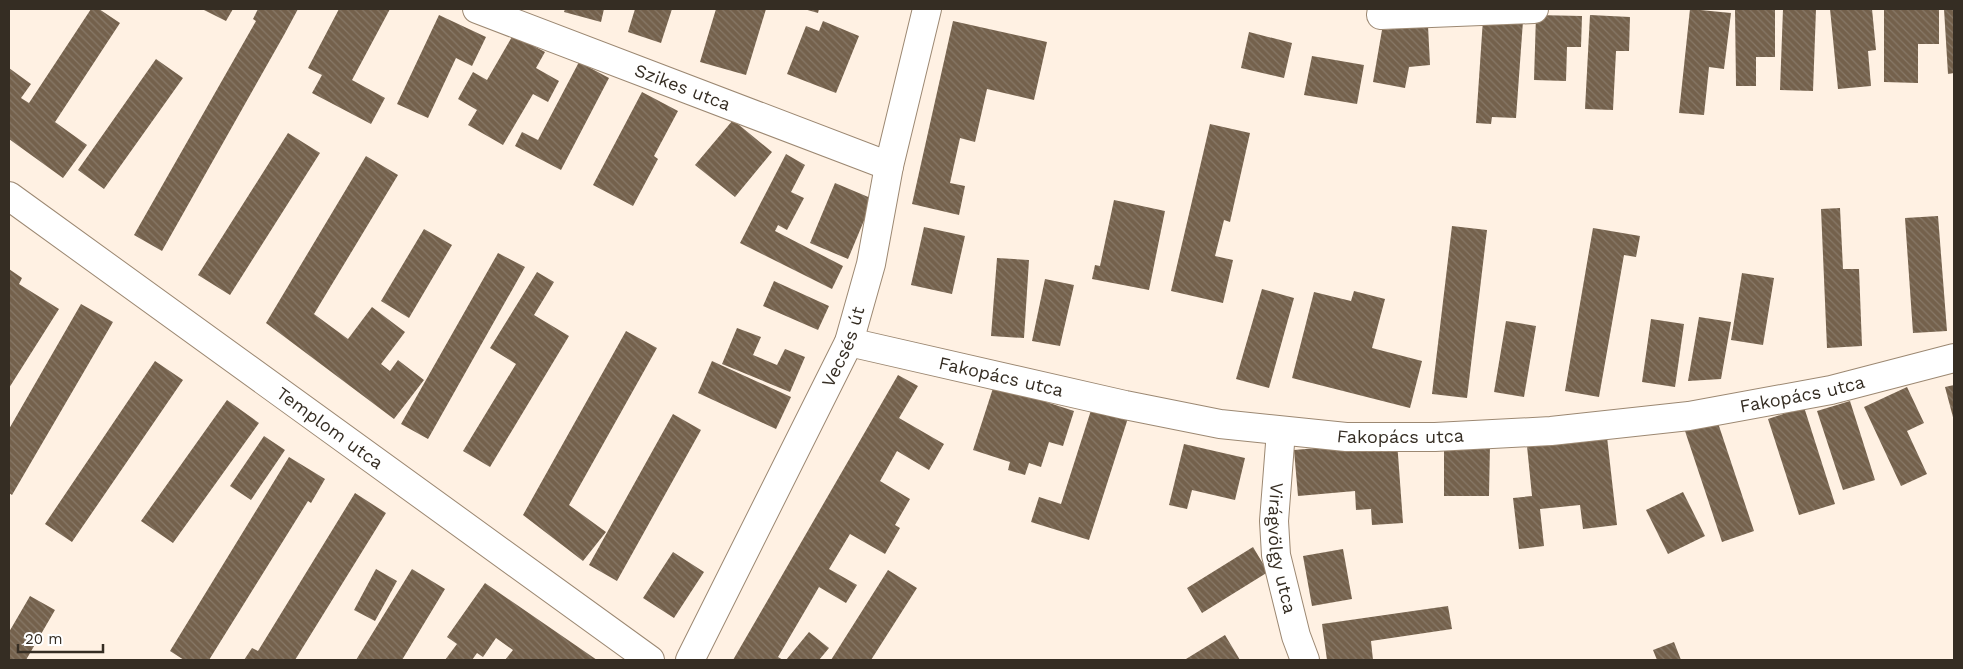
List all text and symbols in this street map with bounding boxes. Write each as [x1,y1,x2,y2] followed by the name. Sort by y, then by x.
[632,59,734,115] street label: Szikes utca
[817,304,869,391] street label: Vecsés út
[937,352,1066,401] street label: Fakopács utca
[1738,371,1867,417] street label: Fakopács utca
[273,382,387,473] street label: Templom utca
[1336,425,1464,447] street label: Fakopács utca
[1264,482,1301,616] street label: Virágvölgy utca
[18,622,102,654] scale bar
[25,630,63,648] text: 20 m

